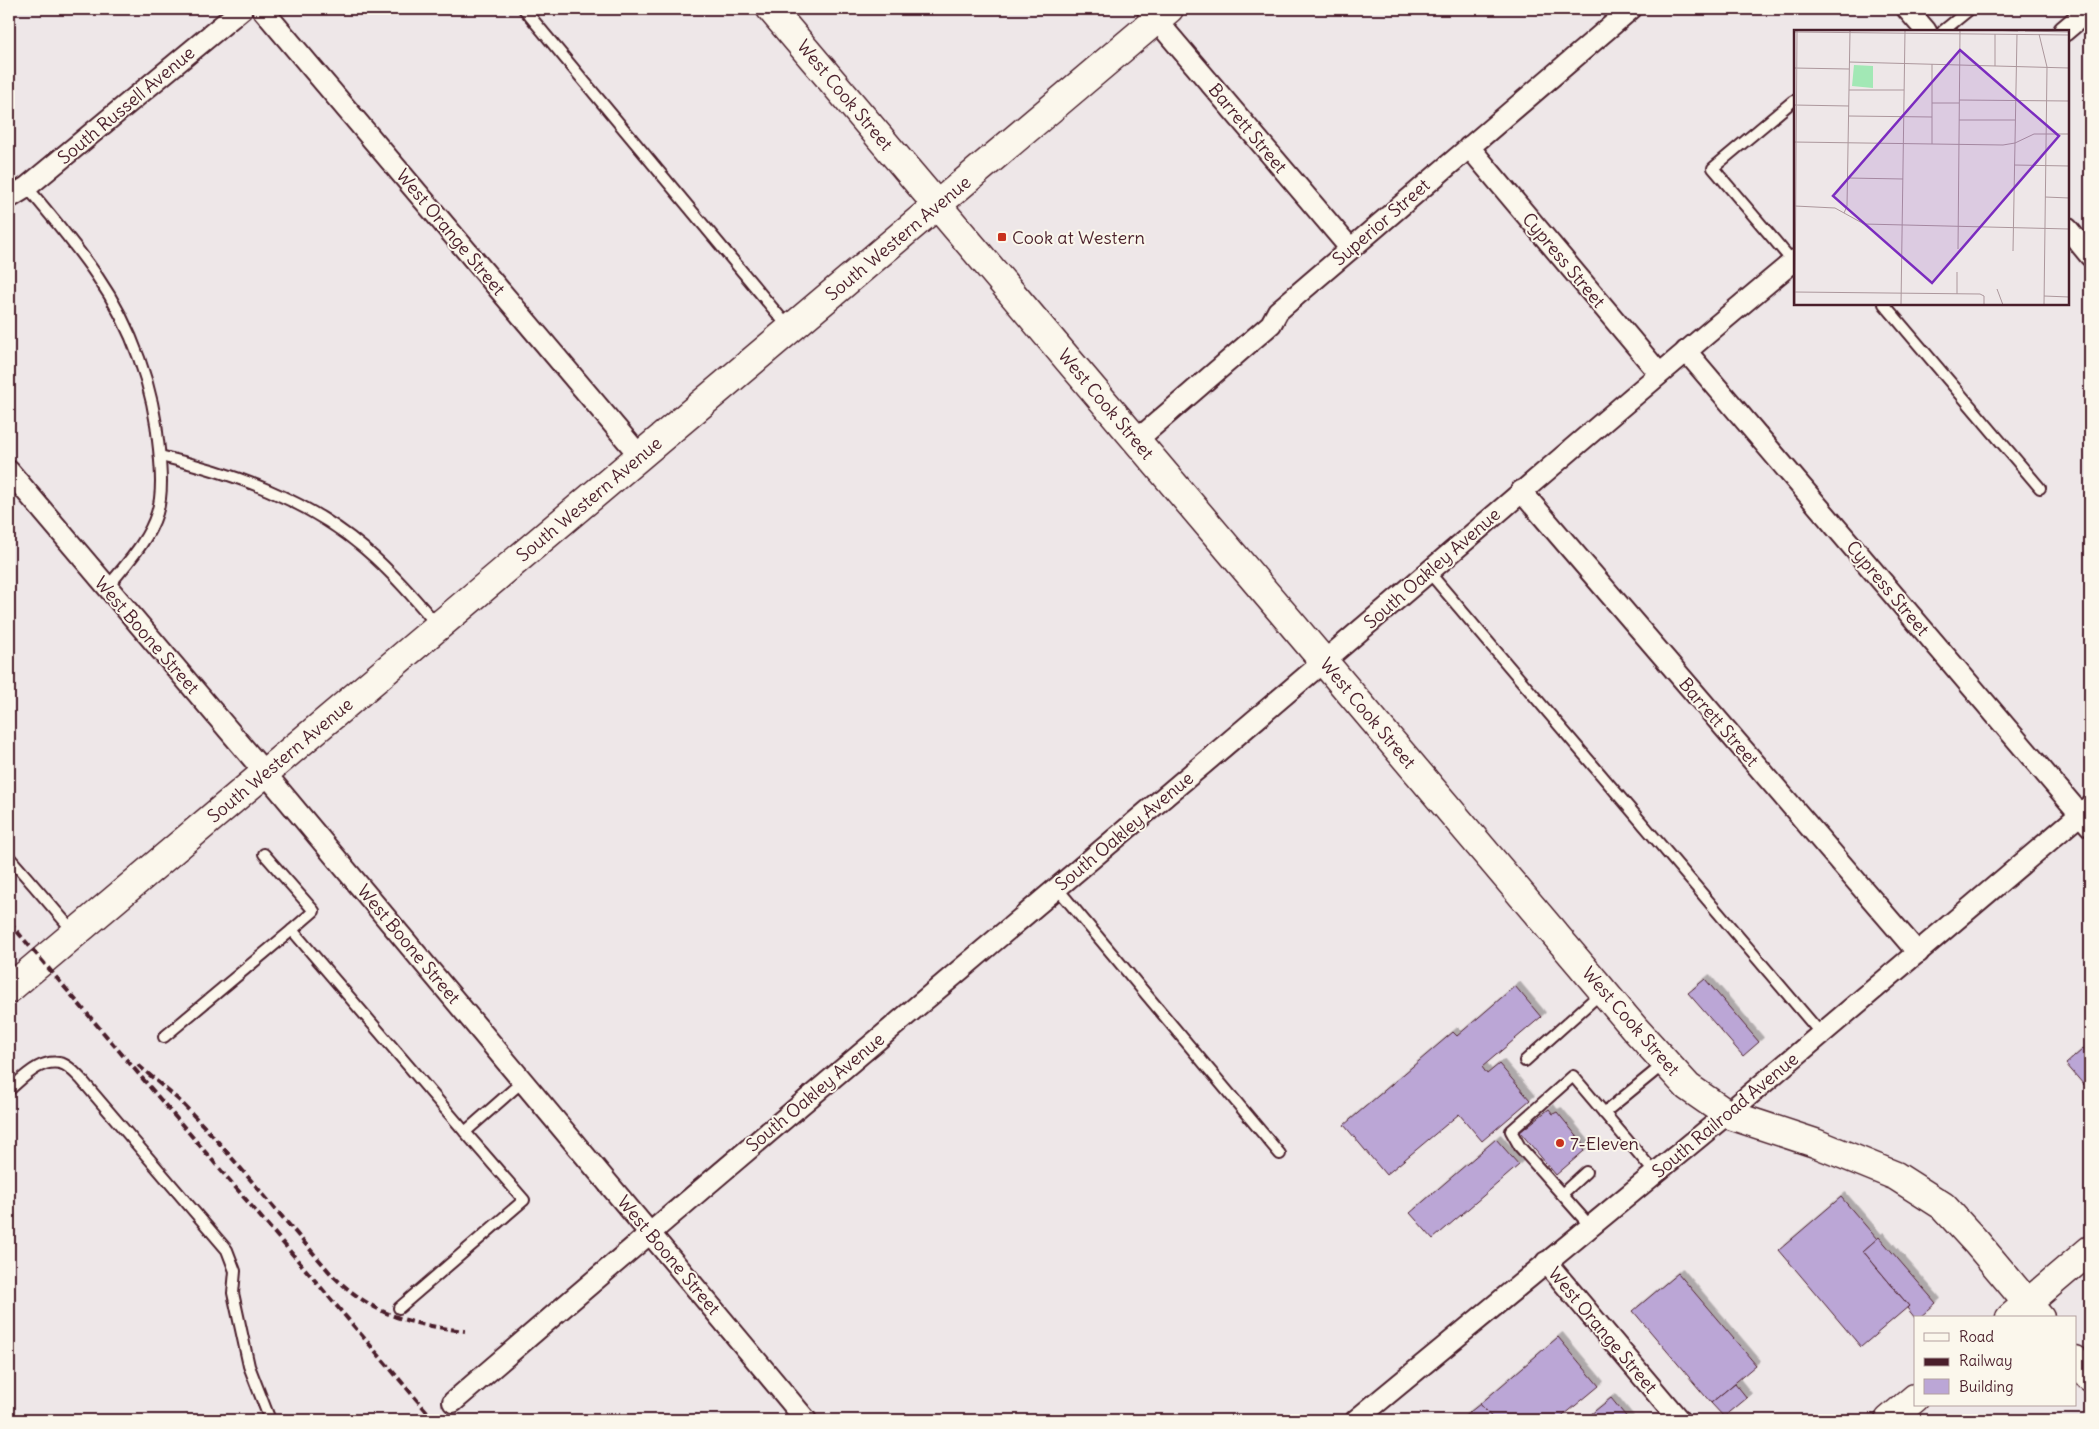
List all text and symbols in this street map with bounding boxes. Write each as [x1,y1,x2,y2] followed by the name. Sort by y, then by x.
[1794,30,2069,305] inset map
[792,35,898,155] street label: West Cook Street
[53,41,199,169] street label: South Russell Avenue
[1204,78,1292,178] street label: Barrett Street
[391,164,511,300] street label: West Orange Street
[821,170,975,306] street label: South Western Avenue
[1328,173,1434,271] street label: Superior Street
[1517,208,1611,312] street label: Cypress Street
[1012,226,1145,249] place label: Cook at Western
[996,231,1008,243] marker: Cook at Western
[1053,344,1159,464] street label: West Cook Street
[512,431,666,567] street label: South Western Avenue
[1359,502,1505,634] street label: South Oakley Avenue
[1841,536,1935,640] street label: Cypress Street
[90,571,204,699] street label: West Boone Street
[1315,653,1421,773] street label: West Cook Street
[1674,673,1764,771] street label: Barrett Street
[203,692,357,828] street label: South Western Avenue
[1050,766,1198,896] street label: South Oakley Avenue
[352,880,466,1008] street label: West Boone Street
[1577,962,1685,1080] street label: West Cook Street
[741,1027,889,1157] street label: South Oakley Avenue
[1647,1047,1803,1183] street label: South Railroad Avenue
[1570,1132,1639,1155] place label: 7-Eleven
[1554,1137,1566,1149] marker: 7-Eleven
[612,1191,726,1319] street label: West Boone Street
[1543,1262,1663,1398] street label: West Orange Street
[1914,1316,2076,1406] legend
[1959,1327,1994,1346] text: Road
[1959,1351,2013,1370] text: Railway
[1959,1377,2014,1396] text: Building

